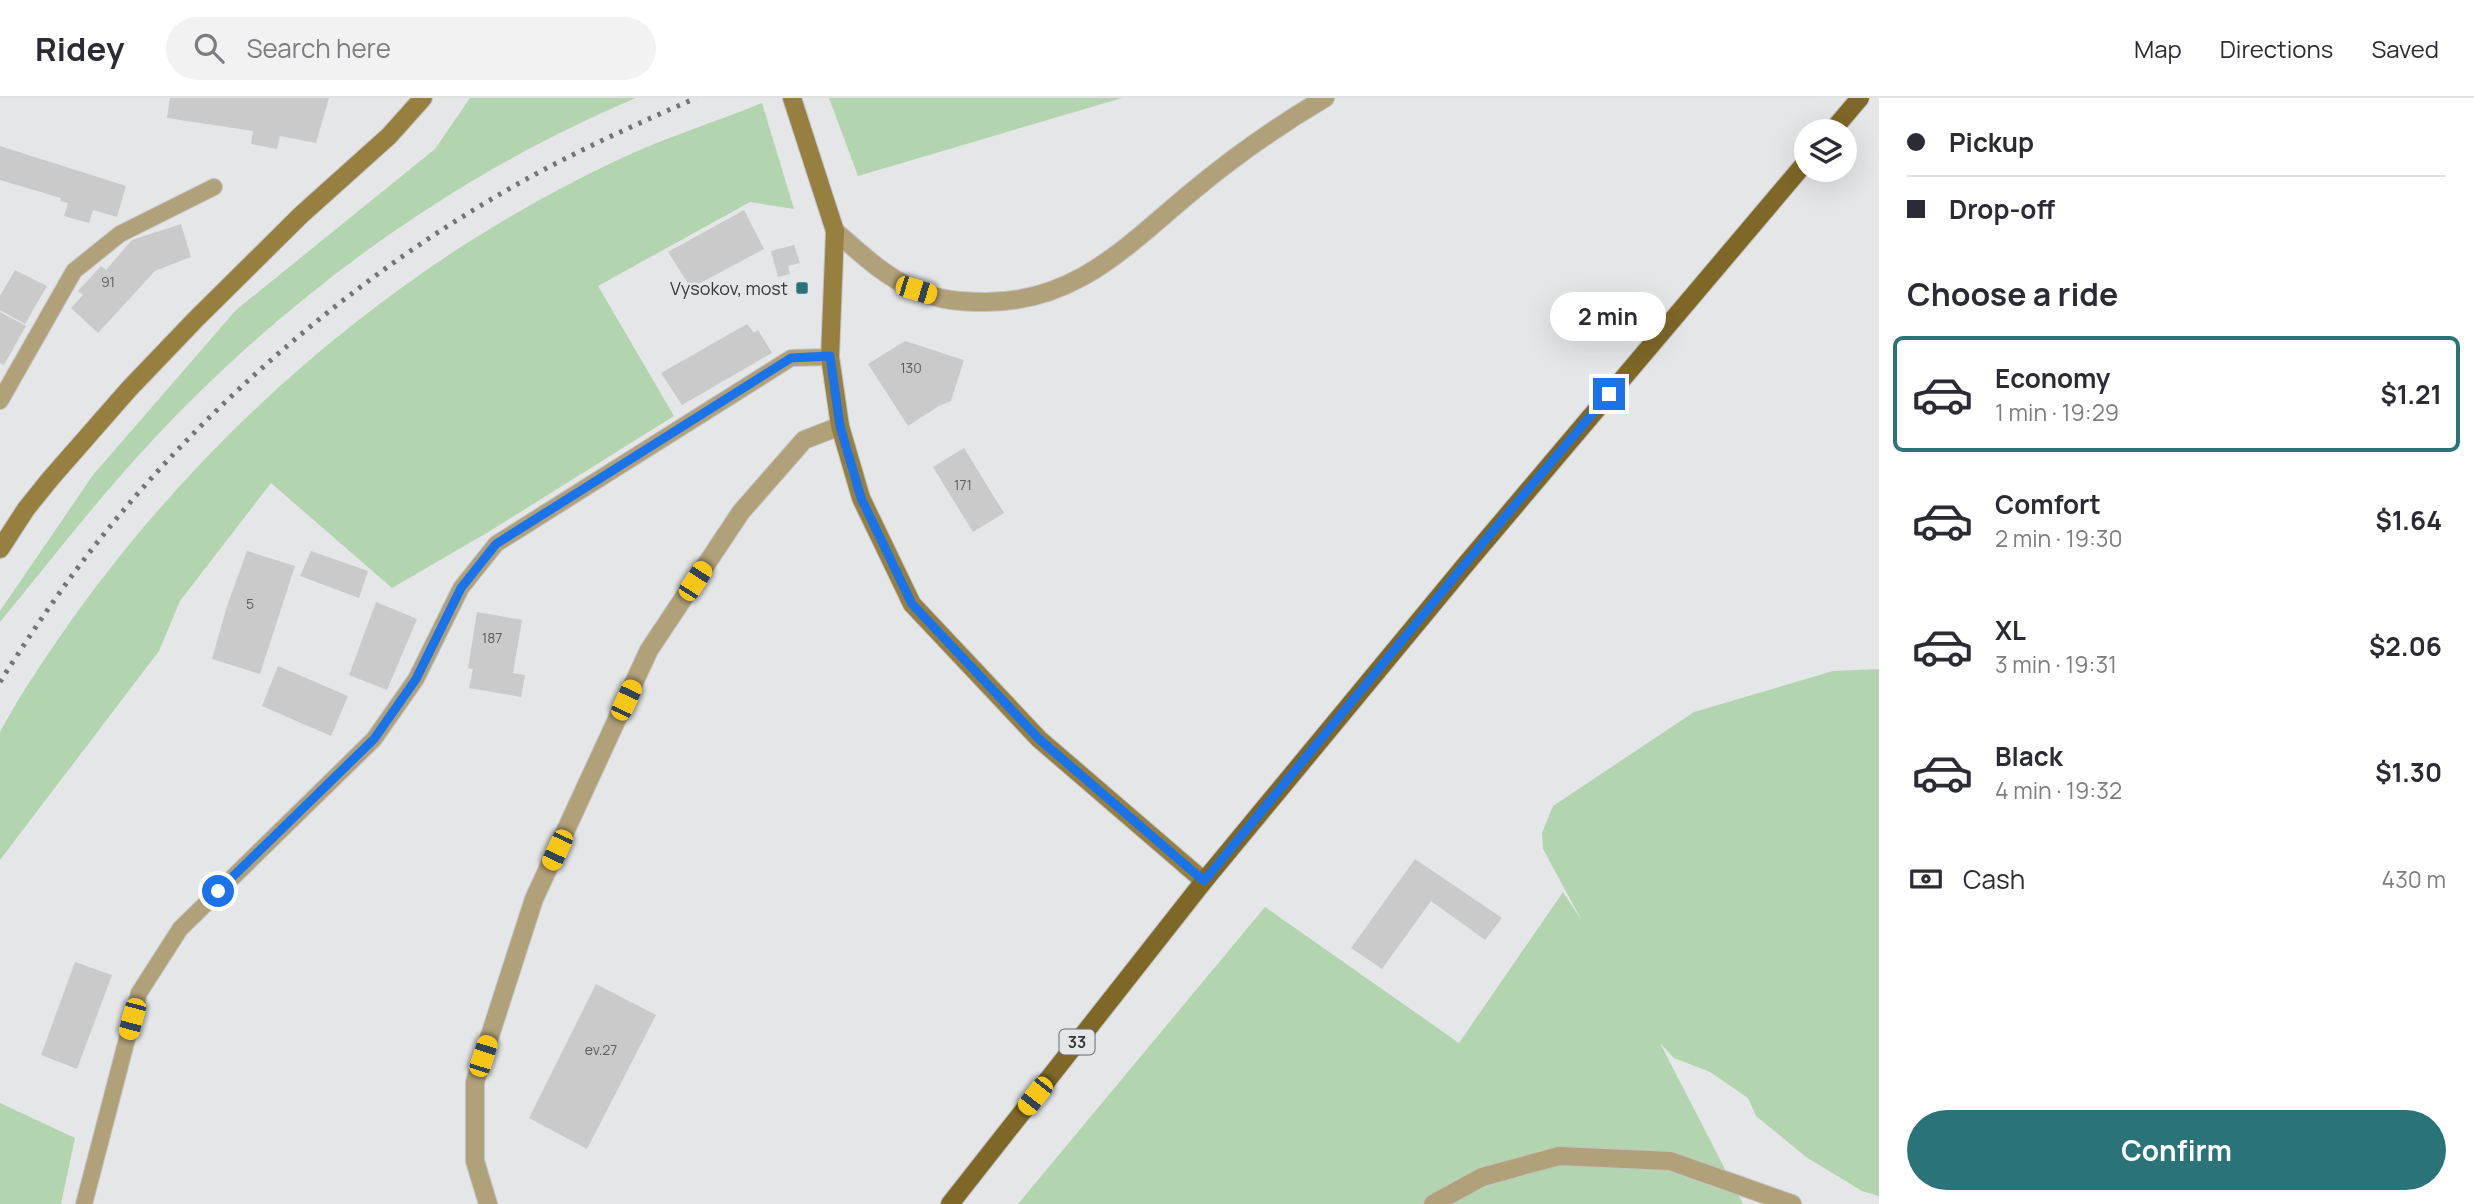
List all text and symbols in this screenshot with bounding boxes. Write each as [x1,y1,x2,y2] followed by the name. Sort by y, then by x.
[166,17,656,80] search box
[35,26,124,71] text: Ridey
[190,29,228,67] icon: search
[246,30,391,66] text: Search here
[2134,32,2182,65] text: Map
[2220,32,2333,65] text: Directions
[2371,32,2439,65] text: Saved
[1794,119,1857,182] map controls
[1794,119,1857,182] button: layers
[1949,124,2034,160] text: Pickup
[1949,191,2055,227] text: Drop-off
[101,272,115,291] house number: 91
[1907,272,2118,316] text: Choose a ride
[893,274,940,306] car
[670,276,788,300] place label: Vysokov, most
[794,280,810,296] marker: Vysokov, most
[1551,292,1667,342] callout: 2 min
[1578,300,1638,332] text: 2 min
[900,358,922,377] house number: 130
[1995,360,2110,396] text: Economy
[1911,363,1974,426] icon: car
[2381,376,2442,412] text: $1.21
[1593,378,1625,410] route end
[1995,396,2119,428] text: 1 min · 19:29
[954,475,972,494] house number: 171
[1995,486,2101,522] text: Comfort
[1911,489,1974,552] icon: car
[2375,502,2442,538] text: $1.64
[1995,522,2123,554] text: 2 min · 19:30
[675,558,716,604] car
[246,594,254,613] house number: 5
[1995,612,2026,648] text: XL
[1911,615,1974,678] icon: car
[482,628,502,647] house number: 187
[2369,628,2442,664] text: $2.06
[1995,648,2117,680] text: 3 min · 19:31
[608,677,645,723] car
[1995,738,2063,774] text: Black
[1911,741,1974,804] icon: car
[2375,754,2442,790] text: $1.30
[1995,774,2122,806] text: 4 min · 19:32
[539,827,576,873] car
[1907,860,1945,898] icon: cash
[1963,861,2025,897] text: Cash
[2382,863,2446,895] text: 430 m
[202,875,234,907] route start
[117,996,148,1042] car
[1060,1030,1094,1054] road number: 33
[467,1033,500,1079] car
[585,1040,617,1059] house number: ev.27
[1014,1073,1057,1119] car
[1907,1110,2446,1190] button: Confirm

